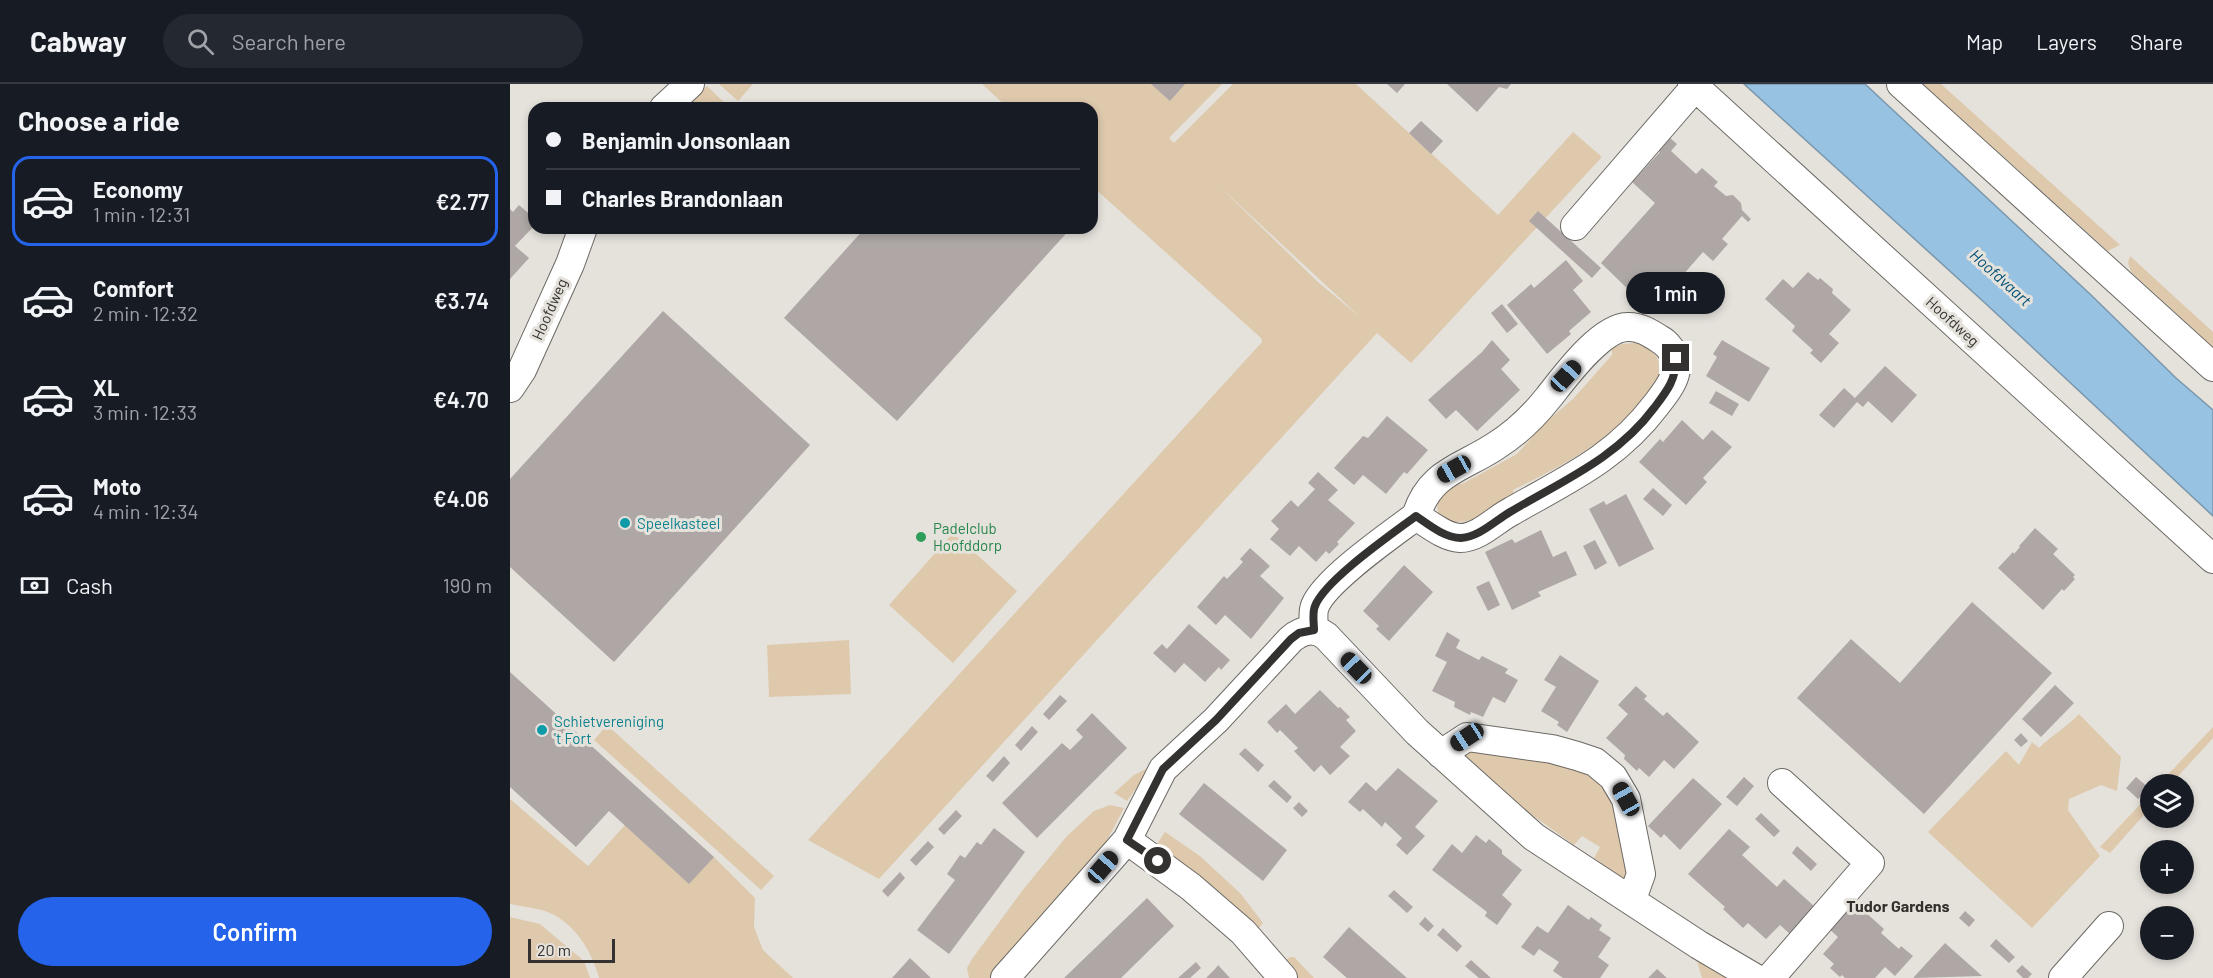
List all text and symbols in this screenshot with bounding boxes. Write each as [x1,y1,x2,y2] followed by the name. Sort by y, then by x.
[163,14,583,68] search box
[30,24,127,58] text: Cabway
[184,25,217,58] icon: search
[232,28,346,54] text: Search here
[1966,29,2003,54] text: Map
[2036,29,2097,54] text: Layers
[2130,29,2183,54] text: Share
[18,104,180,136] text: Choose a ride
[582,127,790,153] text: Benjamin Jonsonlaan
[21,174,75,228] icon: car
[93,176,183,202] text: Economy
[582,185,783,211] text: Charles Brandonlaan
[435,188,489,214] text: €2.77
[93,202,190,226] text: 1 min · 12:31
[1967,245,2036,310] water label: Hoofdvaart
[1626,271,1726,313] callout: 1 min
[21,273,75,327] icon: car
[93,275,174,301] text: Comfort
[527,275,571,343] street label: Hoofdweg
[1654,281,1697,305] text: 1 min
[434,287,489,313] text: €3.74
[1923,292,1983,350] street label: Hoofdweg
[93,301,198,325] text: 2 min · 12:32
[1662,344,1689,371] route end
[1547,357,1585,395] car
[21,372,75,426] icon: car
[93,374,119,400] text: XL
[433,386,489,412] text: €4.70
[93,400,197,424] text: 3 min · 12:33
[1434,452,1474,486] car
[21,471,75,525] icon: car
[93,473,141,499] text: Moto
[433,485,489,511] text: €4.06
[93,499,198,523] text: 4 min · 12:34
[637,514,720,532] place label: Speelkasteel
[618,516,632,530] marker: Speelkasteel
[933,519,1002,554] place label: Padelclub Hoofddorp
[914,530,928,544] marker: Padelclub Hoofddorp
[18,569,51,602] icon: cash
[66,572,113,598] text: Cash
[443,573,492,597] text: 190 m
[1337,649,1375,687] car
[554,712,664,747] place label: Schietvereniging 't Fort
[1447,720,1487,754] car
[535,723,549,737] marker: Schietvereniging 't Fort
[2140,774,2194,960] map controls
[2140,774,2194,828] button: layers
[1609,779,1643,819] car
[2140,840,2194,894] button: +
[1144,847,1171,874] route start
[1084,848,1122,886] car
[1846,896,1950,915] district label: Tudor Gardens
[18,897,492,966] button: Confirm
[2140,906,2194,960] button: −
[528,936,615,964] scale bar
[537,940,571,959] text: 20 m

